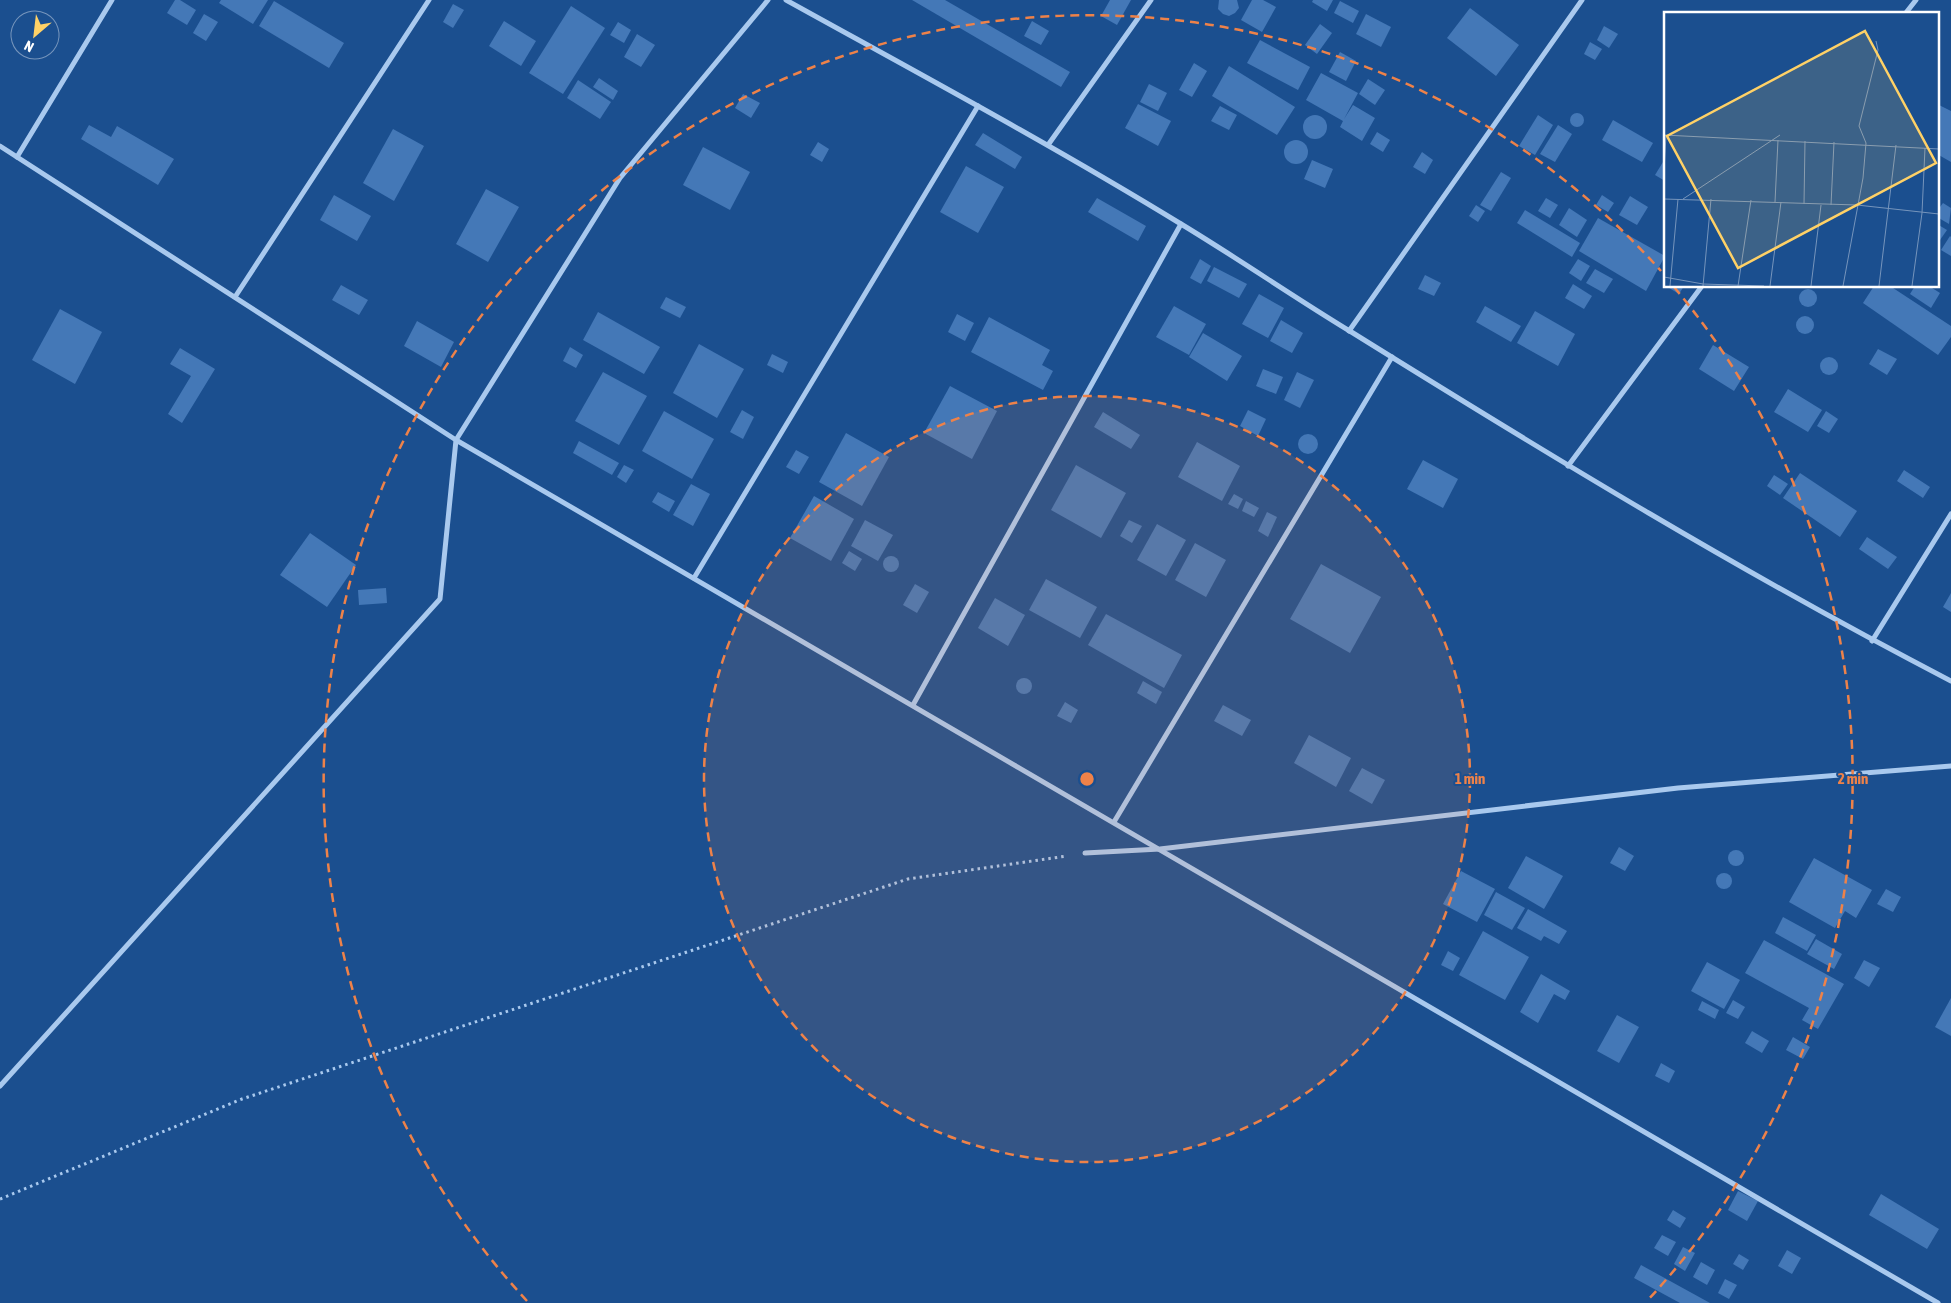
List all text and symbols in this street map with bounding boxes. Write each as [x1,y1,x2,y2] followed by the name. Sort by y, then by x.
[10,10,60,60] north arrow
[1664,12,1938,288] inset map
[21,37,36,55] text: N
[1078,770,1096,788] centre of rings
[1455,770,1485,787] text: 1 min
[1838,770,1868,787] text: 2 min

